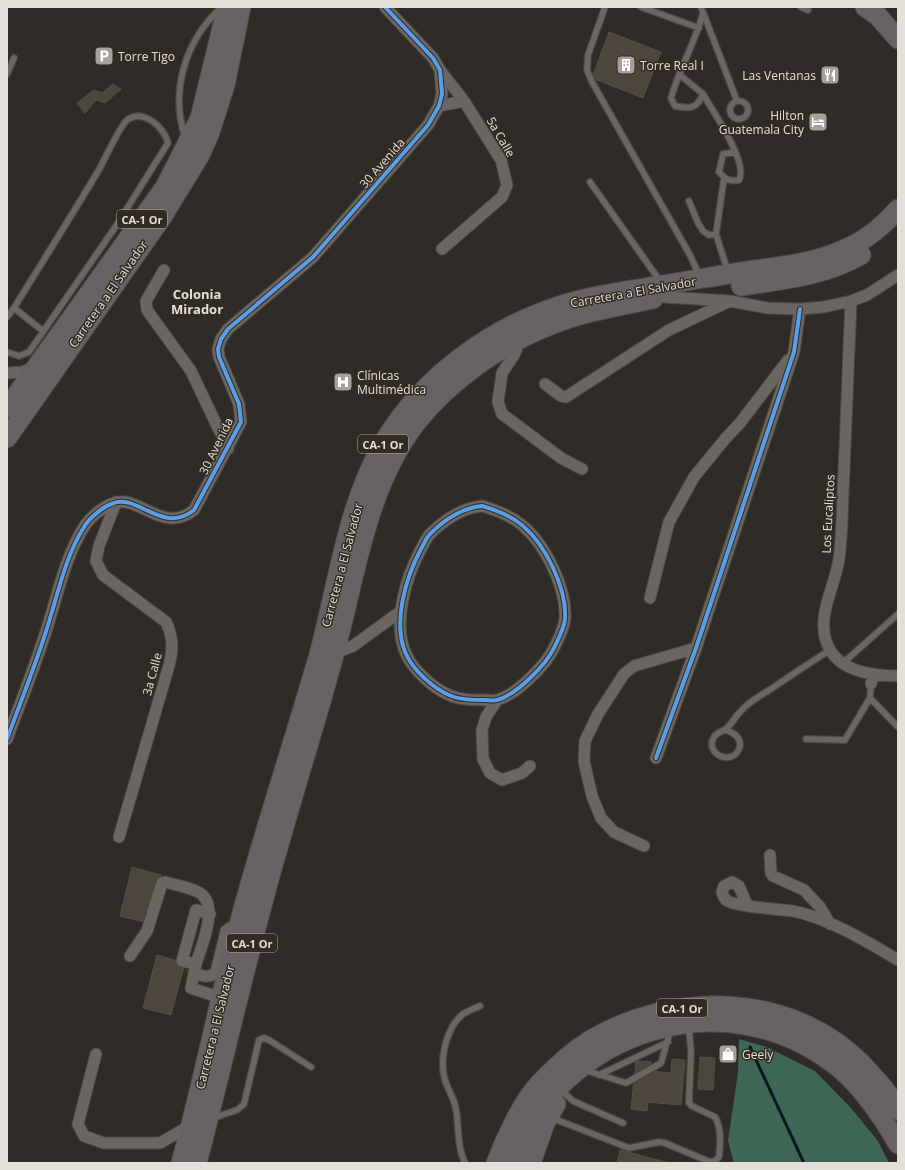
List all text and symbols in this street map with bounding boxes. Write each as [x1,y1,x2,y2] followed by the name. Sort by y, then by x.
[93,45,115,67] parking icon: Torre Tigo
[118,48,175,65] place label: Torre Tigo
[615,54,637,76] building icon: Torre Real I
[640,57,704,74] place label: Torre Real I
[819,64,841,86] restaurant icon: Las Ventanas
[742,67,816,84] place label: Las Ventanas
[719,107,805,138] place label: Hilton Guatemala City
[807,111,829,133] hotel icon: Hilton Guatemala City
[483,114,519,160] street label: 5a Calle
[355,134,409,192] street label: 30 Avenida
[117,210,167,228] road number: CA-1 Or
[64,237,152,351] street label: Carretera a El Salvador
[569,273,697,311] street label: Carretera a El Salvador
[171,285,223,318] district label: Colonia Mirador
[357,367,426,398] place label: Clínicas Multimédica
[332,371,354,393] hospital icon: Clínicas Multimédica
[195,415,237,477] street label: 30 Avenida
[358,435,408,453] road number: CA-1 Or
[817,474,839,554] street label: Los Eucaliptos
[317,501,367,629] street label: Carretera a El Salvador
[138,650,166,697] street label: 3a Calle
[227,934,277,952] road number: CA-1 Or
[191,963,239,1091] street label: Carretera a El Salvador
[657,999,707,1017] road number: CA-1 Or
[717,1043,739,1065] shop icon: Geely
[742,1046,774,1063] place label: Geely

